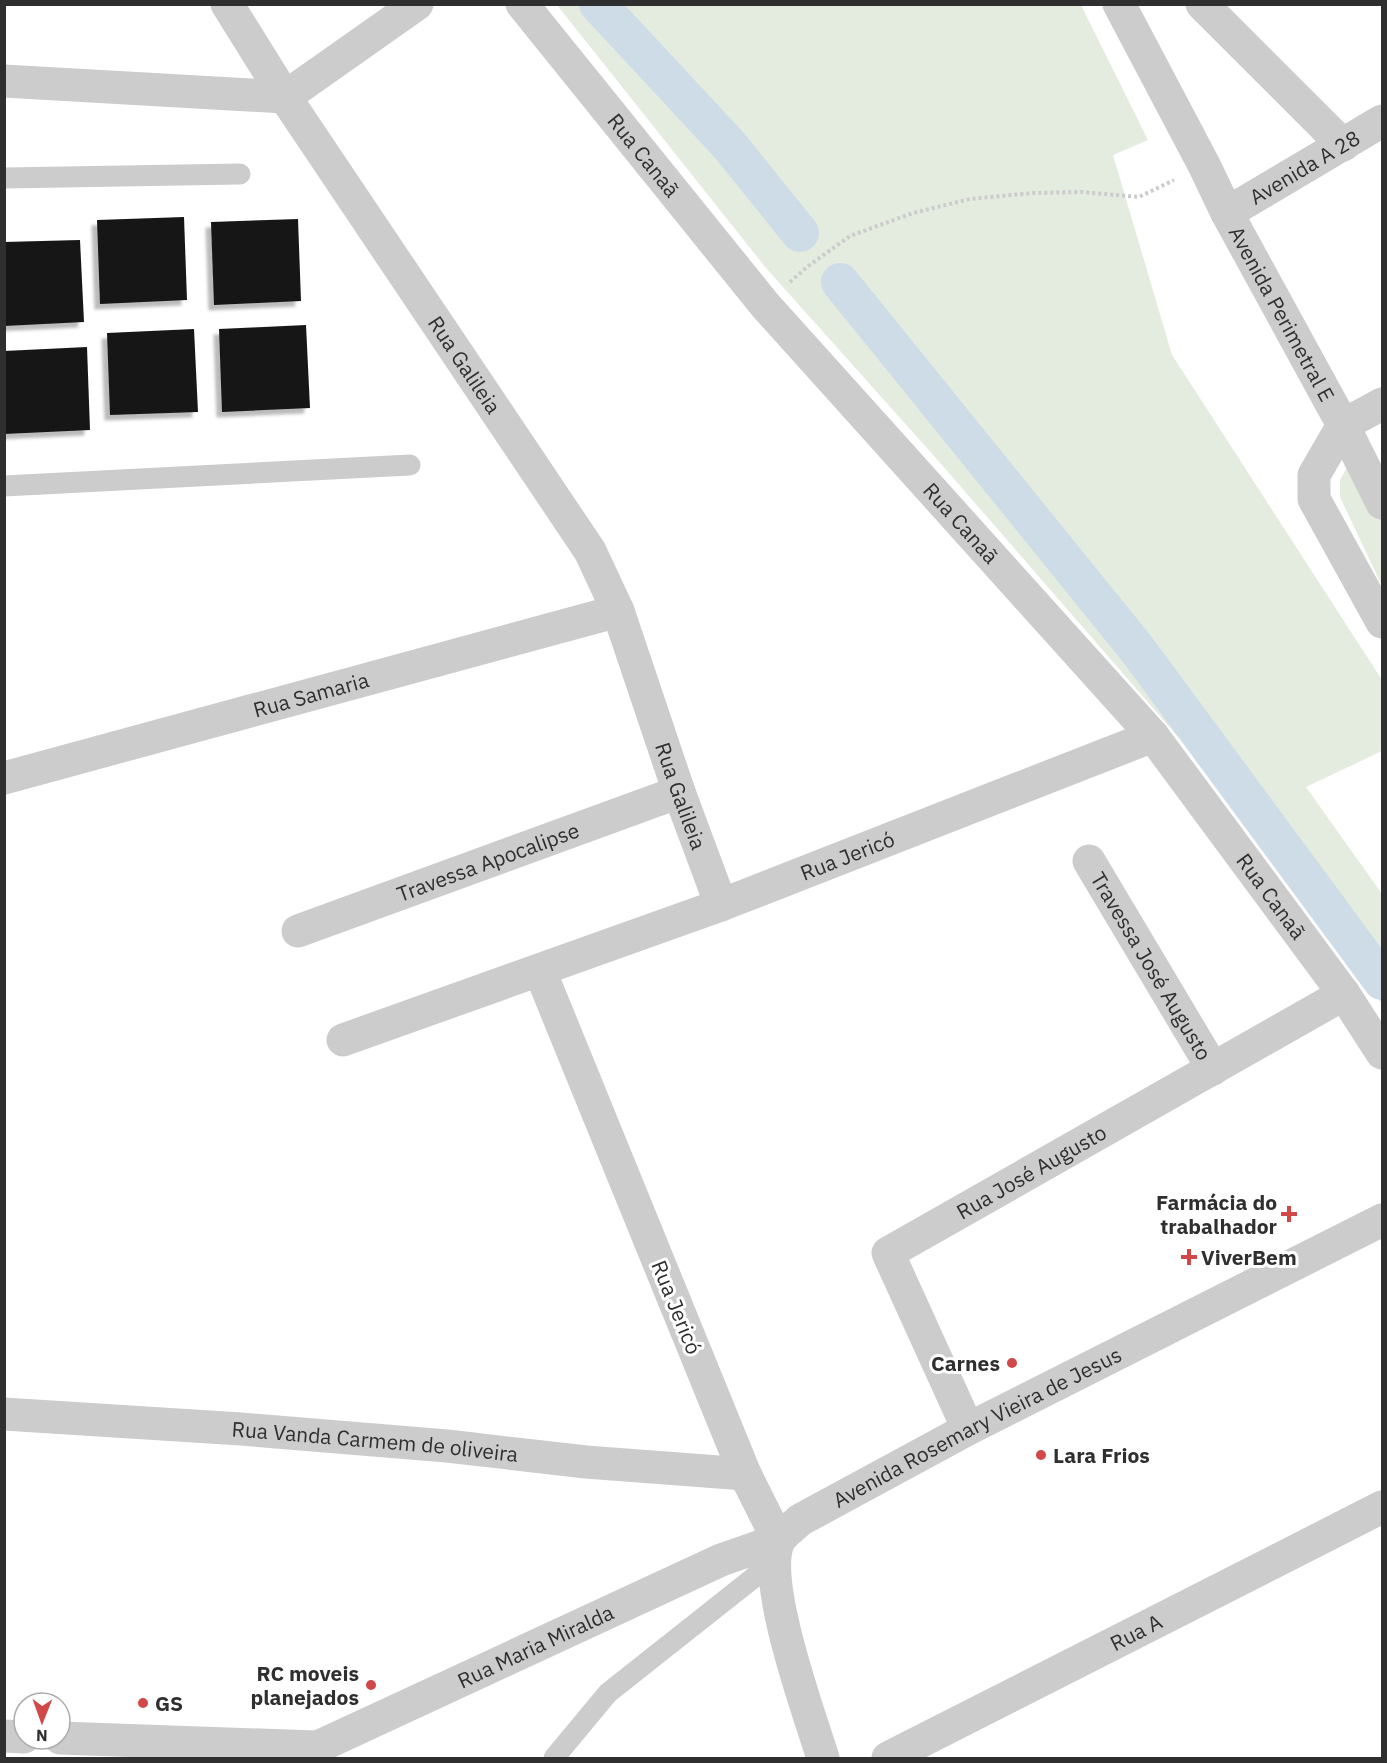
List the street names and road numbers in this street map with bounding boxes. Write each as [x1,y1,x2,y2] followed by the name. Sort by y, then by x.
[601,107,686,203] street label: Rua Canaã
[1244,123,1365,211] street label: Avenida A 28
[1223,221,1341,406] street label: Avenida Perimetral E
[422,310,508,419] street label: Rua Galileia
[917,476,1005,569] street label: Rua Canaã
[250,665,372,724] street label: Rua Samaria
[649,738,713,853] street label: Rua Galileia
[393,816,583,908] street label: Travessa Apocalipse
[796,825,898,887] street label: Rua Jericó
[1230,848,1313,945] street label: Rua Canaã
[1084,866,1218,1065] street label: Travessa José Augusto
[951,1118,1111,1225] street label: Rua José Augusto
[645,1256,709,1358] street label: Rua Jericó
[828,1340,1126,1514] street label: Avenida Rosemary Vieira de Jesus
[231,1414,520,1468] street label: Rua Vanda Carmem de oliveira
[453,1598,618,1694] street label: Rua Maria Miralda
[1105,1607,1167,1657] street label: Rua A

